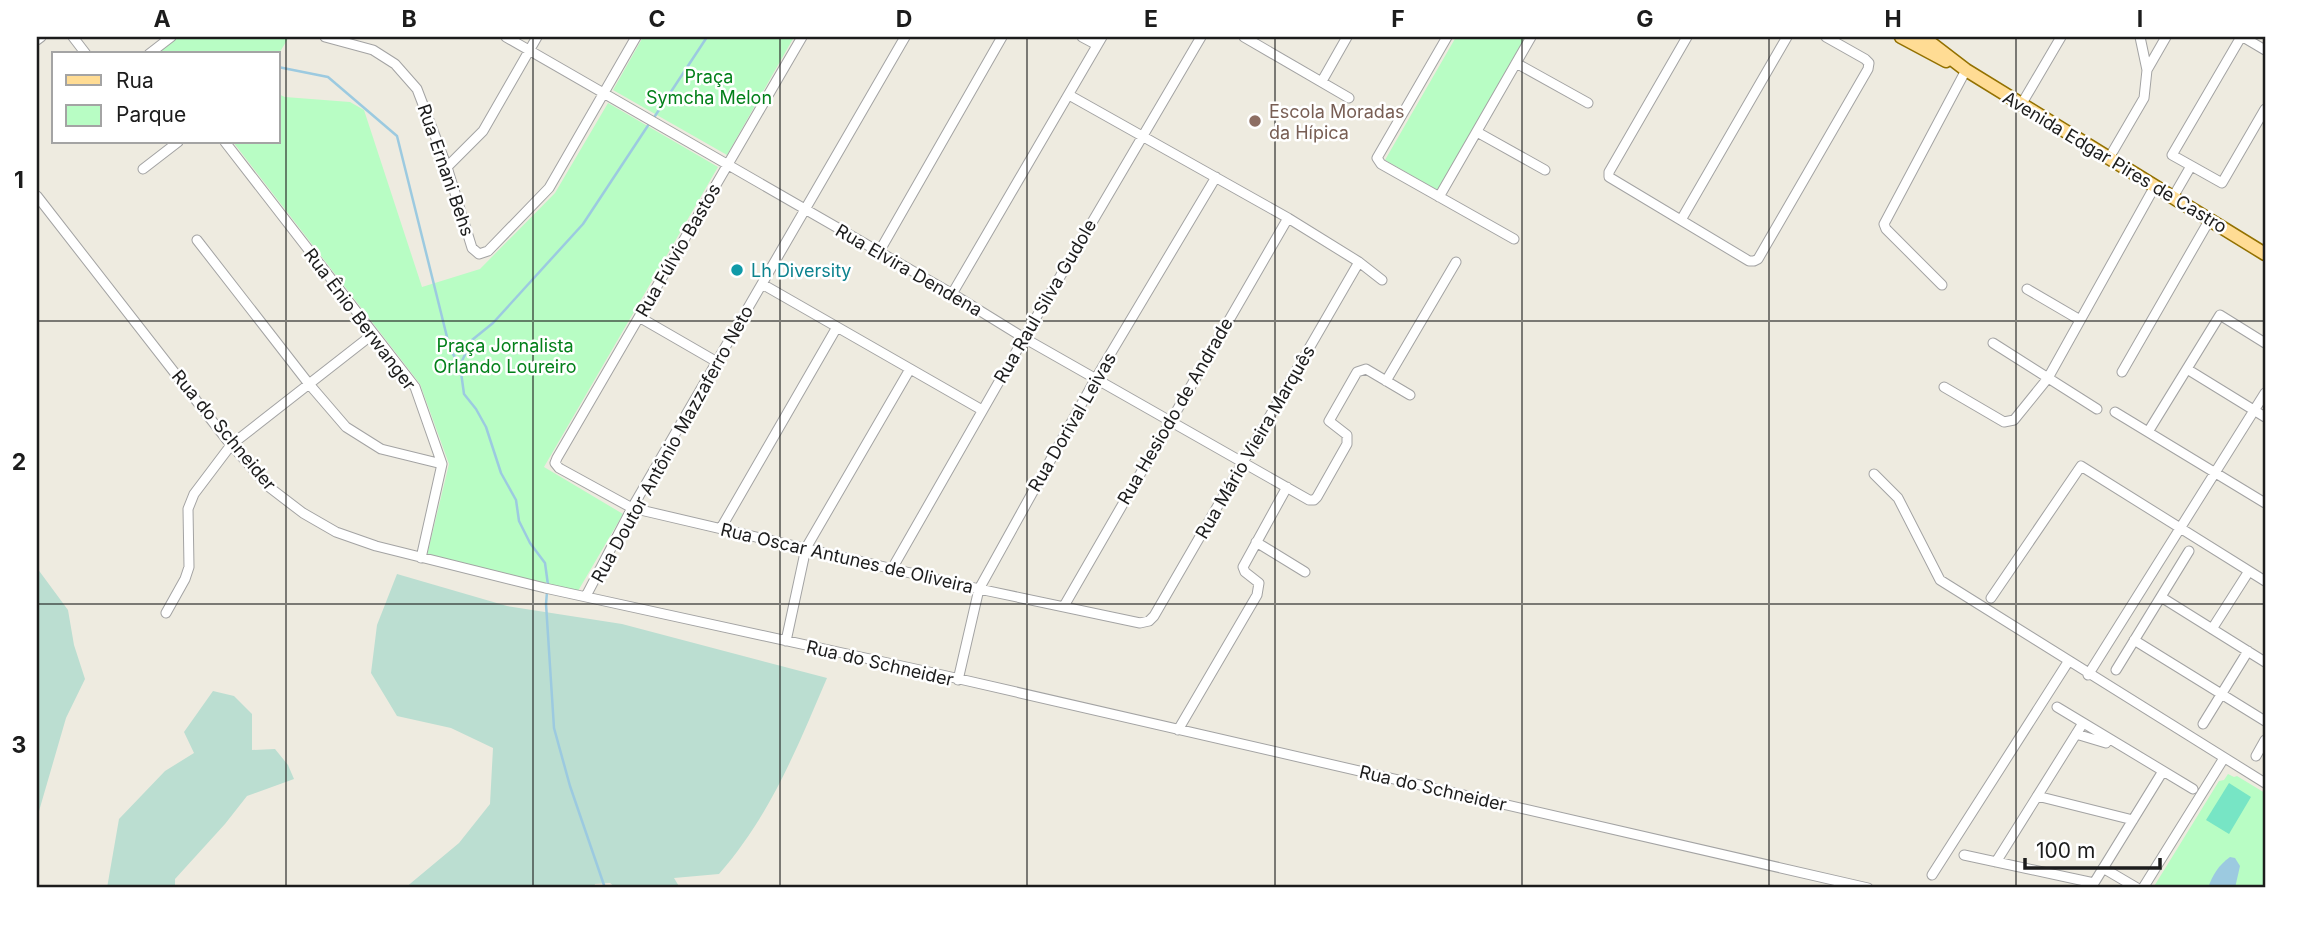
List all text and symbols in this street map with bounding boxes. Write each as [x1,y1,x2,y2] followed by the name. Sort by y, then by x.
[153,5,171,33] text: A
[401,5,417,33] text: B
[648,5,666,33] text: C
[896,5,912,33] text: D
[1144,5,1158,33] text: E
[1391,5,1405,33] text: F
[1636,5,1654,33] text: G
[1884,5,1902,33] text: H
[2137,5,2143,33] text: I
[52,52,280,144] legend
[646,66,772,108] park label: Praça Symcha Melon
[116,68,154,93] text: Rua
[1999,87,2231,237] street label: Avenida Edgar Pires de Castro
[414,101,478,239] street label: Rua Ernani Behs
[1269,101,1405,143] place label: Escola Moradas da Hípica
[116,102,186,127] text: Parque
[1247,113,1263,129] marker: Escola Moradas da Hípica
[14,166,24,194] text: 1
[631,180,725,320] street label: Rua Fúlvio Bastos
[990,215,1100,387] street label: Rua Raul Silva Gudole
[832,220,986,320] street label: Rua Elvira Dendena
[300,243,421,394] street label: Rua Ênio Berwanger
[751,260,852,281] place label: Lh Diversity
[729,262,745,278] marker: Lh Diversity
[587,302,757,586] street label: Rua Doutor Antônio Mazzaferro Neto
[1113,314,1237,508] street label: Rua Hesiodo de Andrade
[433,335,577,377] park label: Praça Jornalista Orlando Loureiro
[1191,342,1319,542] street label: Rua Mário Vieira Marquês
[1024,349,1120,495] street label: Rua Dorival Leivas
[168,366,281,495] street label: Rua do Schneider
[12,448,26,476] text: 2
[718,519,976,597] street label: Rua Oscar Antunes de Oliveira
[804,636,956,690] street label: Rua do Schneider
[12,731,26,759] text: 3
[1357,761,1509,815] street label: Rua do Schneider
[2025,827,2160,871] scale bar
[2036,838,2095,863] text: 100 m

